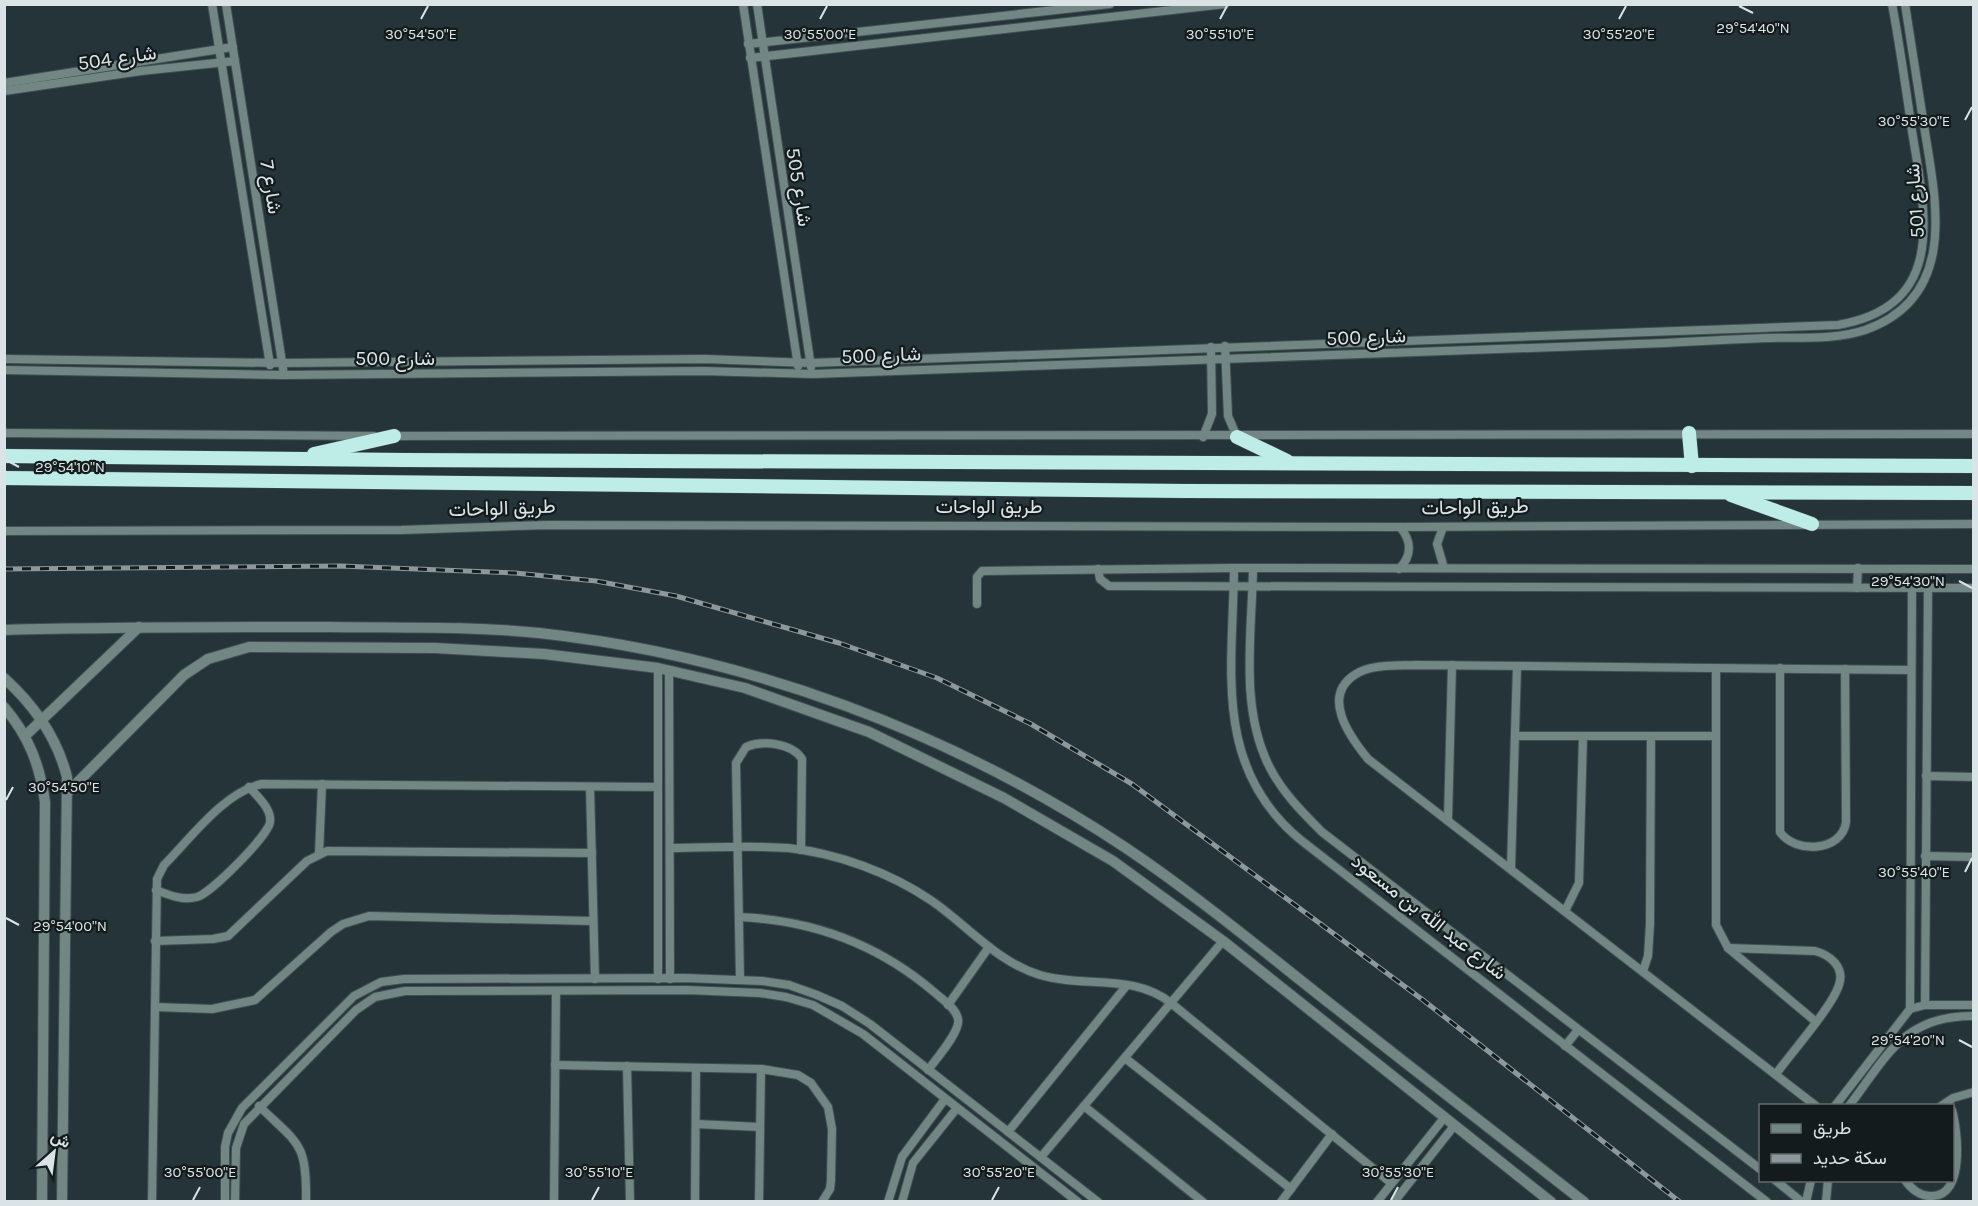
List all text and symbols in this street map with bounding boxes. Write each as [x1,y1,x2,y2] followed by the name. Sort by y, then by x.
[1716,19,1790,37] text: 29°54'40"N
[385,25,457,43] text: 30°54'50"E
[784,25,856,43] text: 30°55'00"E
[1186,25,1254,43] text: 30°55'10"E
[1583,25,1655,43] text: 30°55'20"E
[76,41,158,77] street label: شارع 504
[1878,112,1950,130] text: 30°55'30"E
[779,146,817,228] street label: شارع 505
[253,158,287,216] street label: شارع 7
[1901,163,1931,239] street label: شارع 501
[1326,324,1406,352] street label: شارع 500
[841,342,921,370] street label: شارع 500
[355,347,435,372] street label: شارع 500
[35,458,105,476] text: 29°54'10"N
[448,495,556,522] street label: طريق الواحات
[935,495,1043,519] street label: طريق الواحات
[1421,495,1529,520] street label: طريق الواحات
[1871,572,1945,590] text: 29°54'30"N
[28,778,100,796] text: 30°54'50"E
[1346,849,1512,986] street label: شارع عبد الله بن مسعود
[1878,863,1950,881] text: 30°55'40"E
[33,917,107,935] text: 29°54'00"N
[1871,1031,1945,1049] text: 29°54'20"N
[1759,1104,1954,1182] legend
[1813,1117,1851,1139] text: طريق
[24,1122,84,1182] north arrow
[48,1126,74,1152] text: ش
[1813,1147,1887,1169] text: سكة حديد
[164,1163,236,1181] text: 30°55'00"E
[565,1163,633,1181] text: 30°55'10"E
[963,1163,1035,1181] text: 30°55'20"E
[1362,1163,1434,1181] text: 30°55'30"E

